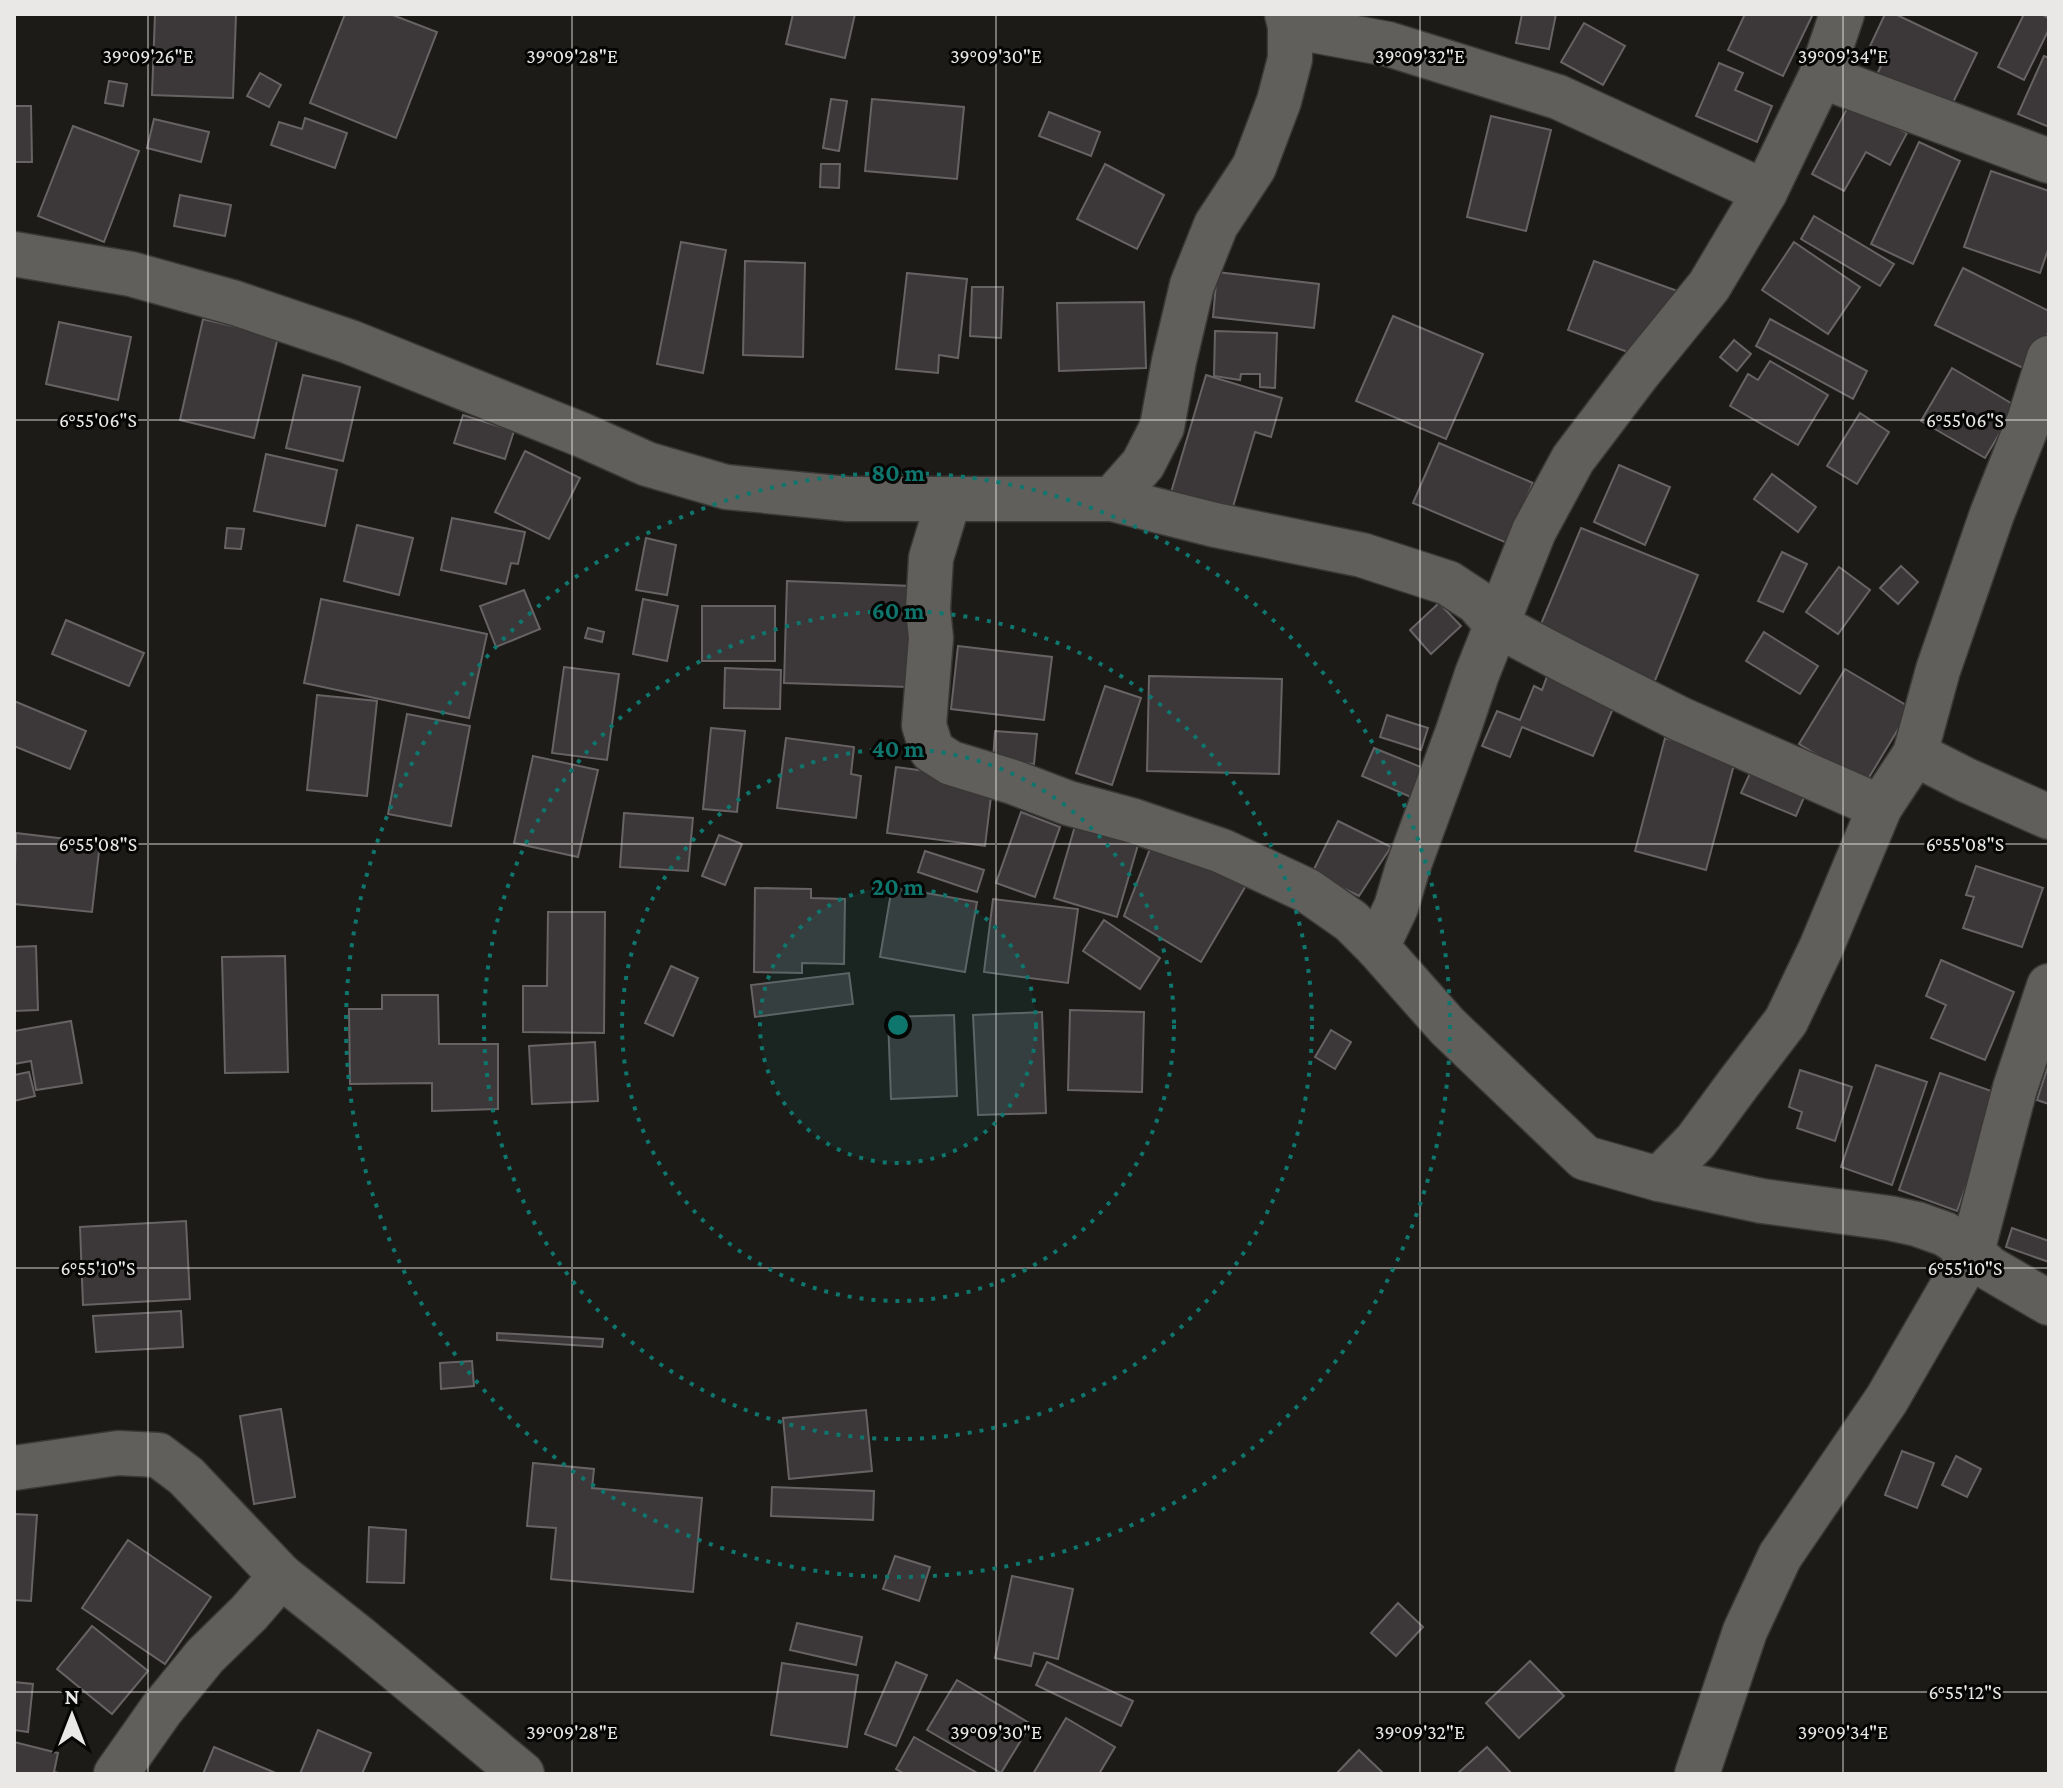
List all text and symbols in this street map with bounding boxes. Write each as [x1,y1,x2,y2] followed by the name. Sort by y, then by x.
[102,45,194,67] text: 39°09'26"E
[526,45,618,67] text: 39°09'28"E
[950,45,1042,67] text: 39°09'30"E
[1375,45,1465,67] text: 39°09'32"E
[1798,45,1888,67] text: 39°09'34"E
[59,409,137,431] text: 6°55'06"S
[1926,409,2004,431] text: 6°55'06"S
[871,459,925,486] text: 80 m
[872,597,925,624] text: 60 m
[872,735,925,762] text: 40 m
[59,833,137,855] text: 6°55'08"S
[1926,833,2004,855] text: 6°55'08"S
[872,873,925,900] text: 20 m
[884,1011,912,1039] centre of rings
[61,1257,135,1279] text: 6°55'10"S
[1928,1257,2002,1279] text: 6°55'10"S
[32,1676,112,1756] north arrow
[1928,1681,2002,1703] text: 6°55'12"S
[65,1684,80,1709] text: N
[526,1721,618,1743] text: 39°09'28"E
[950,1721,1042,1743] text: 39°09'30"E
[1375,1721,1465,1743] text: 39°09'32"E
[1798,1721,1888,1743] text: 39°09'34"E

